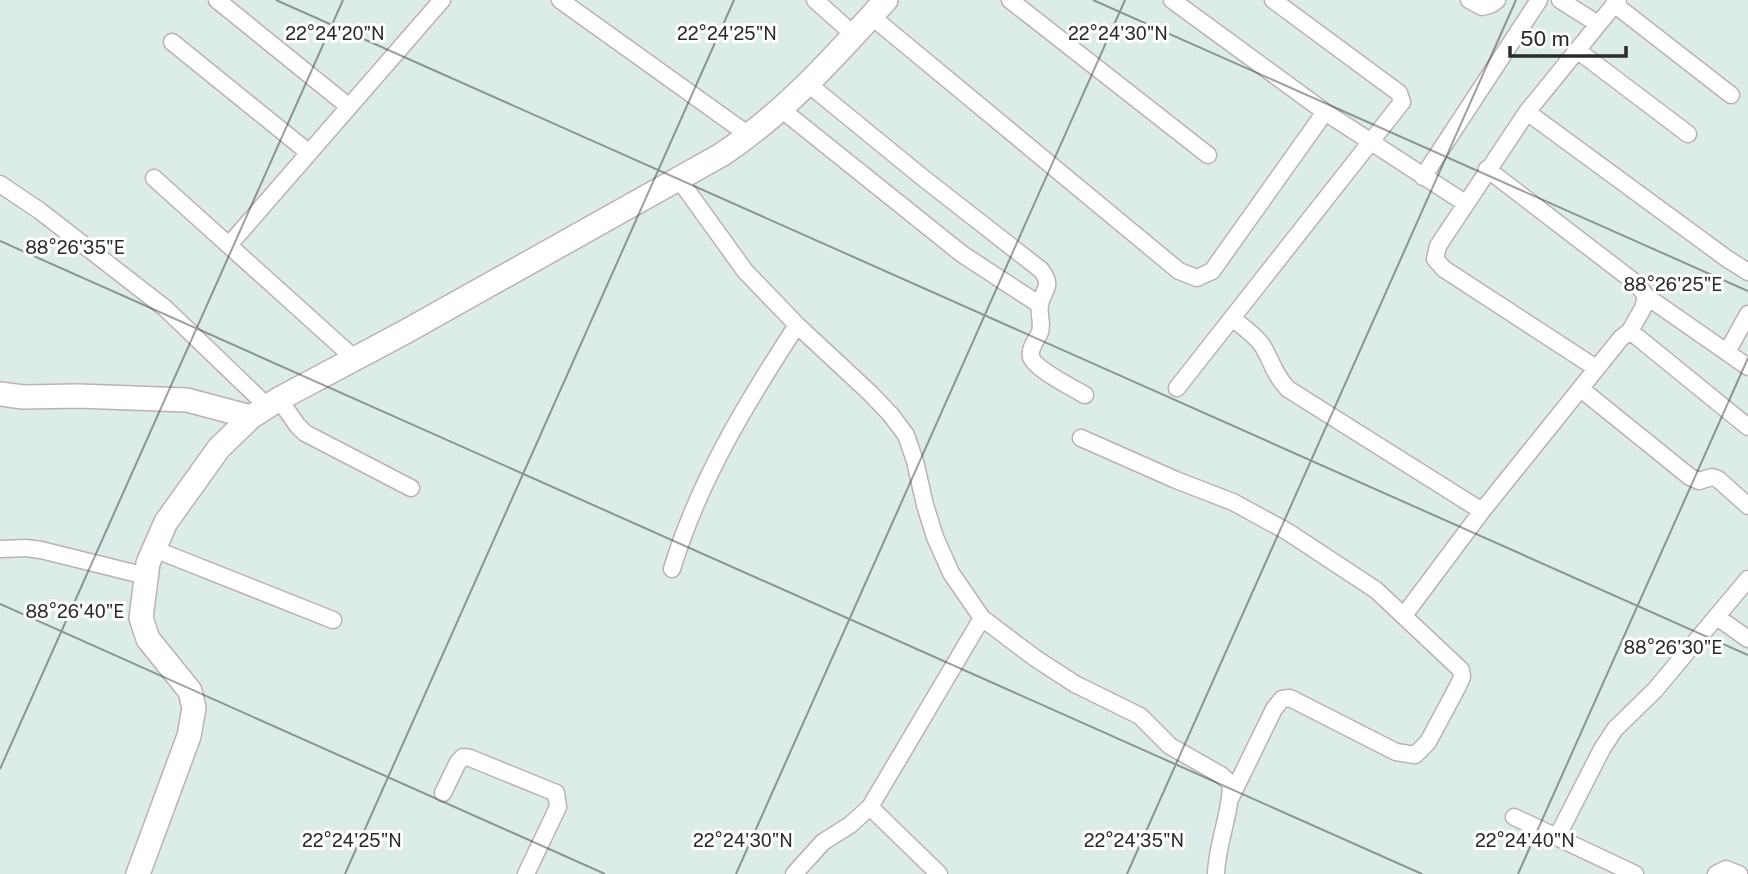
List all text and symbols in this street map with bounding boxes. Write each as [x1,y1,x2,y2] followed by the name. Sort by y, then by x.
[1510,14,1626,58] scale bar
[285,23,385,44] text: 22°24'20"N
[677,23,777,44] text: 22°24'25"N
[1068,23,1168,44] text: 22°24'30"N
[1520,26,1570,51] text: 50 m
[25,237,125,258] text: 88°26'35"E
[1623,274,1723,295] text: 88°26'25"E
[25,601,125,622] text: 88°26'40"E
[1624,637,1723,658] text: 88°26'30"E
[302,830,402,851] text: 22°24'25"N
[693,830,793,851] text: 22°24'30"N
[1084,830,1184,851] text: 22°24'35"N
[1475,830,1575,851] text: 22°24'40"N

